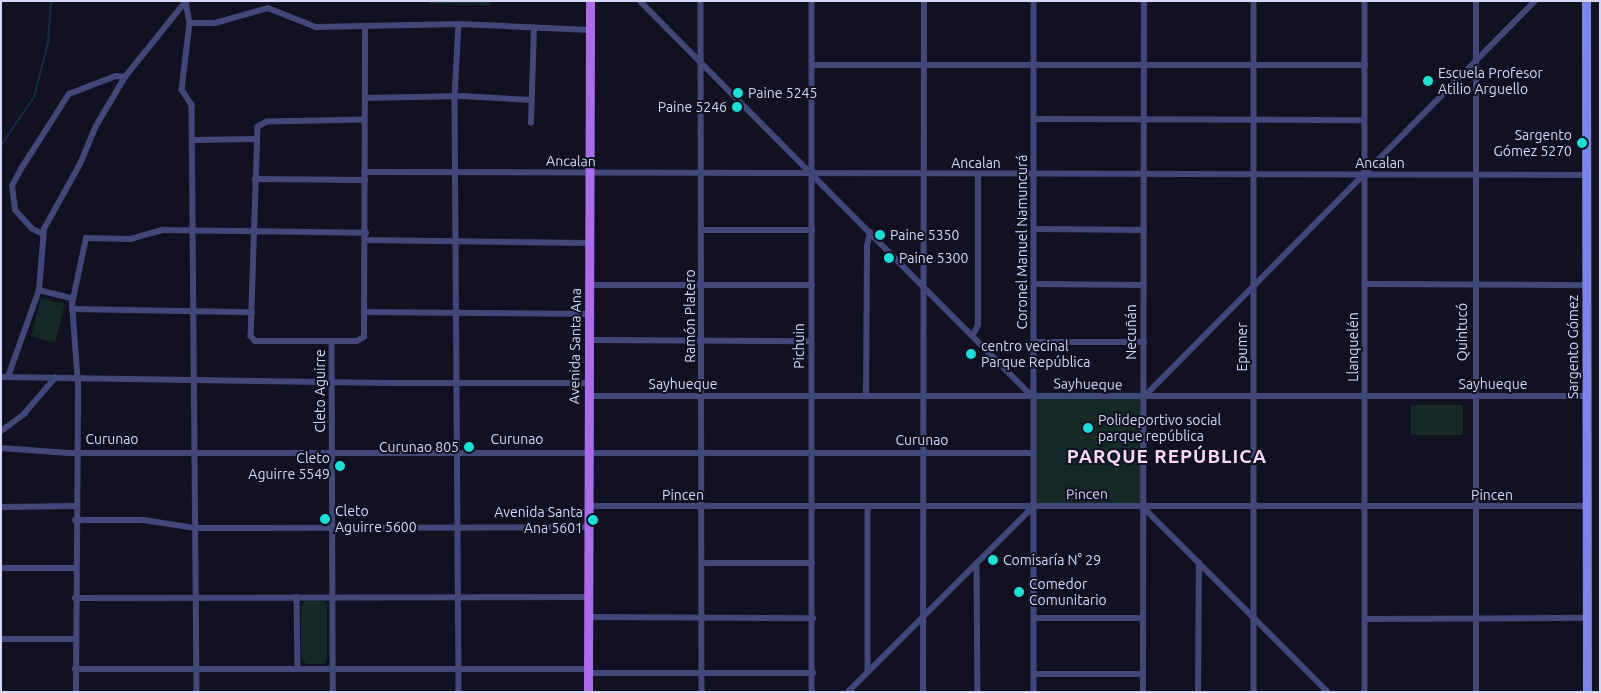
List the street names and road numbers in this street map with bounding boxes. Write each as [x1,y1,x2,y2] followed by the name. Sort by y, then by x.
[546,152,596,170] street label: Ancalan
[1014,154,1030,330] street label: Coronel Manuel Namuncurá
[951,155,1001,171] street label: Ancalan
[1355,155,1405,171] street label: Ancalan
[682,269,698,363] street label: Ramón Platero
[566,288,584,404] street label: Avenida Santa Ana
[1565,295,1581,399] street label: Sargento Gómez
[1454,303,1470,361] street label: Quintucó
[1123,304,1139,360] street label: Necuñán
[1345,312,1361,382] street label: Llanquelén
[1234,322,1250,372] street label: Epumer
[791,323,807,369] street label: Pichuin
[312,349,328,433] street label: Cleto Aguirre
[1053,375,1123,393] street label: Sayhueque
[649,376,717,392] street label: Sayhueque
[1459,376,1527,392] street label: Sayhueque
[85,431,139,447] street label: Curunao
[490,431,544,447] street label: Curunao
[895,432,949,448] street label: Curunao
[1066,485,1108,503] street label: Pincen
[662,487,704,503] street label: Pincen
[1471,487,1513,503] street label: Pincen

